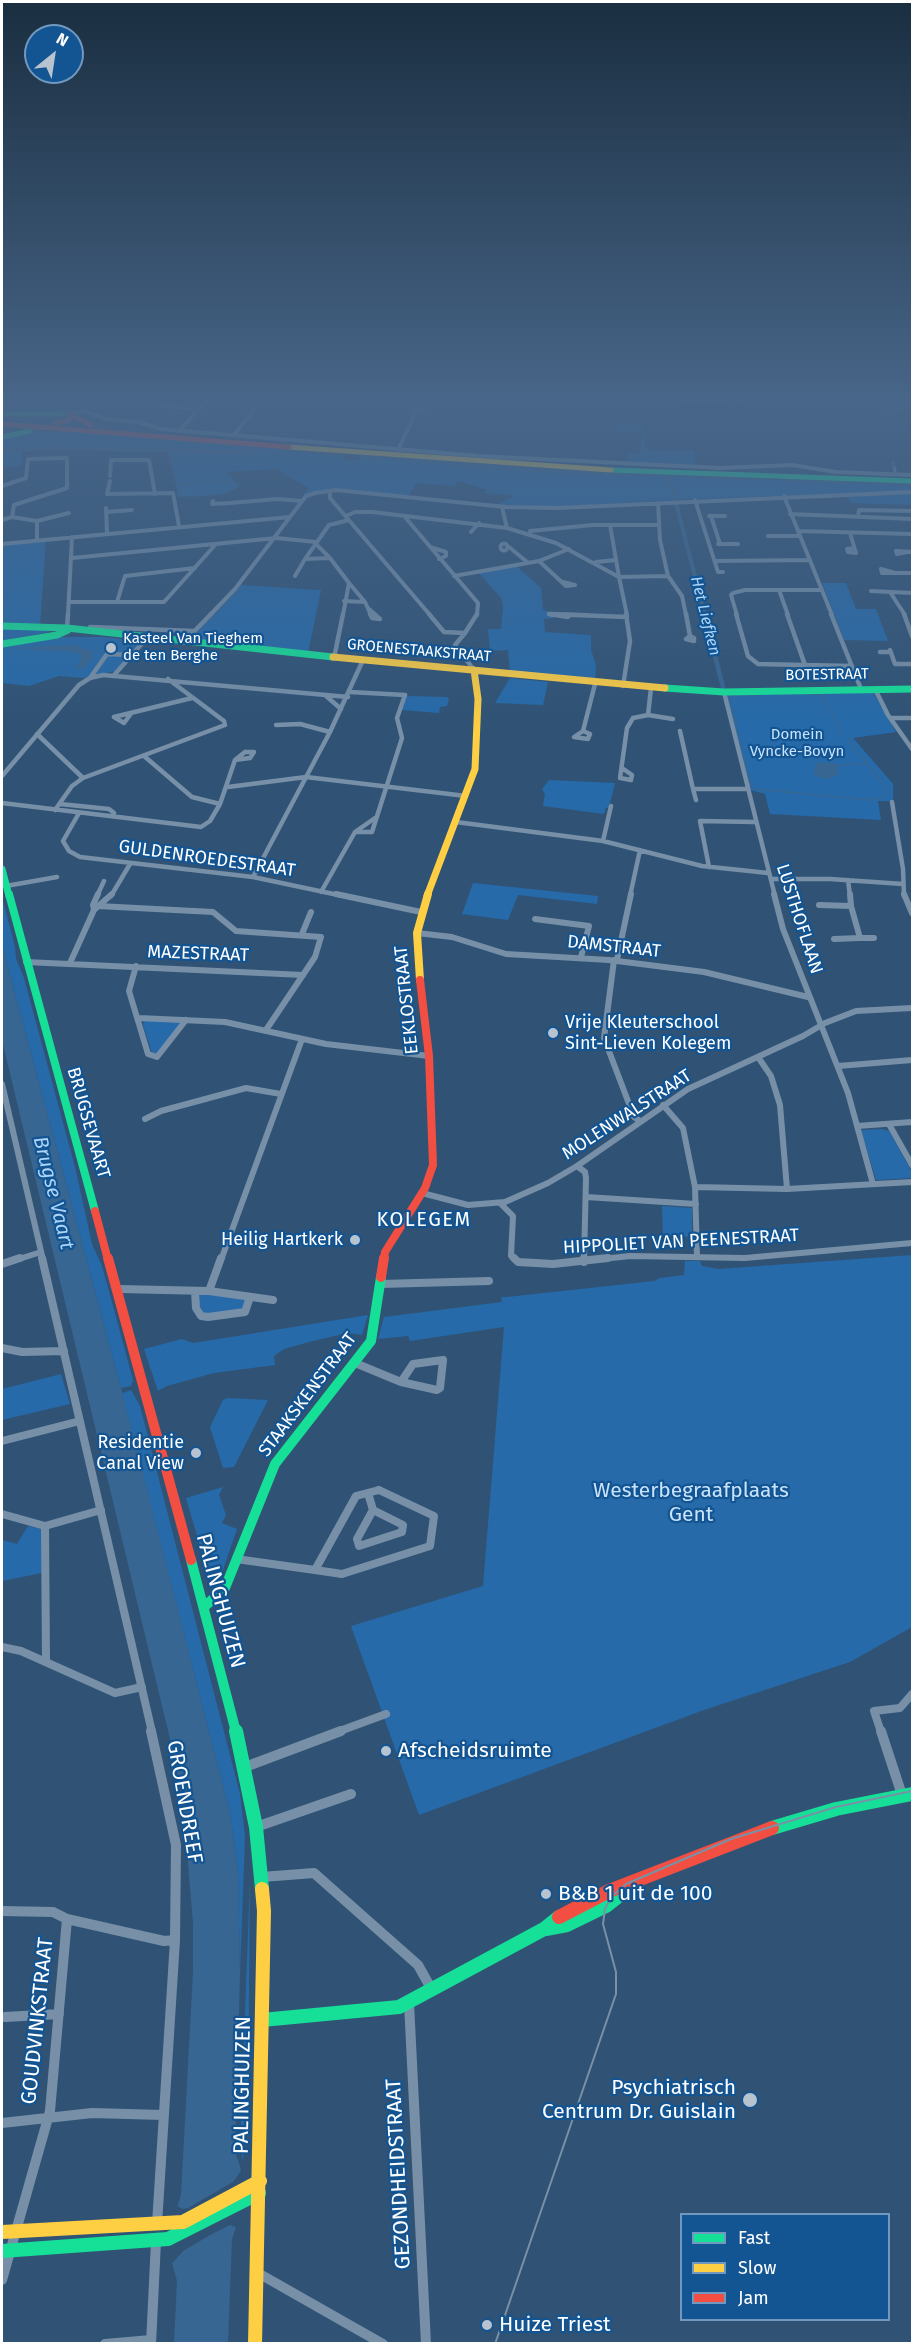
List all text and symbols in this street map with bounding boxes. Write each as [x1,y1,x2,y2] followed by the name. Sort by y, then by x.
[24,24,84,84] north arrow
[53,29,72,51] text: N
[686,574,724,658] water label: Het Liefken
[123,630,263,665] place label: Kasteel Van Tieghem de ten Berghe
[346,636,492,666] street label: GROENESTAAKSTRAAT
[104,641,118,655] marker: Kasteel Van Tieghem de ten Berghe
[785,665,869,685] street label: BOTESTRAAT
[750,726,844,761] park label: Domein Vyncke-Bovyn
[117,836,297,882] street label: GULDENROEDESTRAAT
[771,861,827,977] street label: LUSTHOFLAAN
[566,931,662,963] street label: DAMSTRAAT
[147,941,249,967] street label: MAZESTRAAT
[391,945,423,1055] street label: EEKLOSTRAAT
[565,1012,731,1054] place label: Vrije Kleuterschool Sint-Lieven Kolegem
[546,1026,560,1040] marker: Vrije Kleuterschool Sint-Lieven Kolegem
[62,1065,114,1181] street label: BRUGSEVAART
[558,1065,696,1165] street label: MOLENWALSTRAAT
[27,1134,79,1252] water label: Brugse Vaart
[376,1208,472,1232] district label: KOLEGEM
[563,1225,799,1259] street label: HIPPOLIET VAN PEENESTRAAT
[221,1229,343,1251] place label: Heilig Hartkerk
[348,1233,362,1247] marker: Heilig Hartkerk
[254,1329,362,1461] street label: STAAKSKENSTRAAT
[96,1432,184,1474] place label: Residentie Canal View
[189,1446,203,1460] marker: Residentie Canal View
[593,1478,789,1528] park label: Westerbegraafplaats Gent
[190,1531,250,1671] street label: PALINGHUIZEN
[161,1738,207,1866] street label: GROENDREEF
[398,1738,552,1764] place label: Afscheidsruimte
[379,1744,393,1758] marker: Afscheidsruimte
[558,1881,712,1907] place label: B&B 1 uit de 100
[539,1887,553,1901] marker: B&B 1 uit de 100
[17,1936,59,2106] street label: GOUDVINKSTRAAT
[229,2016,257,2154] street label: PALINGHUIZEN
[542,2075,736,2125] place label: Psychiatrisch Centrum Dr. Guislain
[381,2078,417,2270] street label: GEZONDHEIDSTRAAT
[741,2091,759,2109] marker: Psychiatrisch Centrum Dr. Guislain
[680,2213,890,2321] legend
[738,2227,770,2249] text: Fast
[738,2257,776,2279] text: Slow
[738,2287,769,2309] text: Jam
[499,2312,611,2338] place label: Huize Triest
[480,2318,494,2332] marker: Huize Triest

